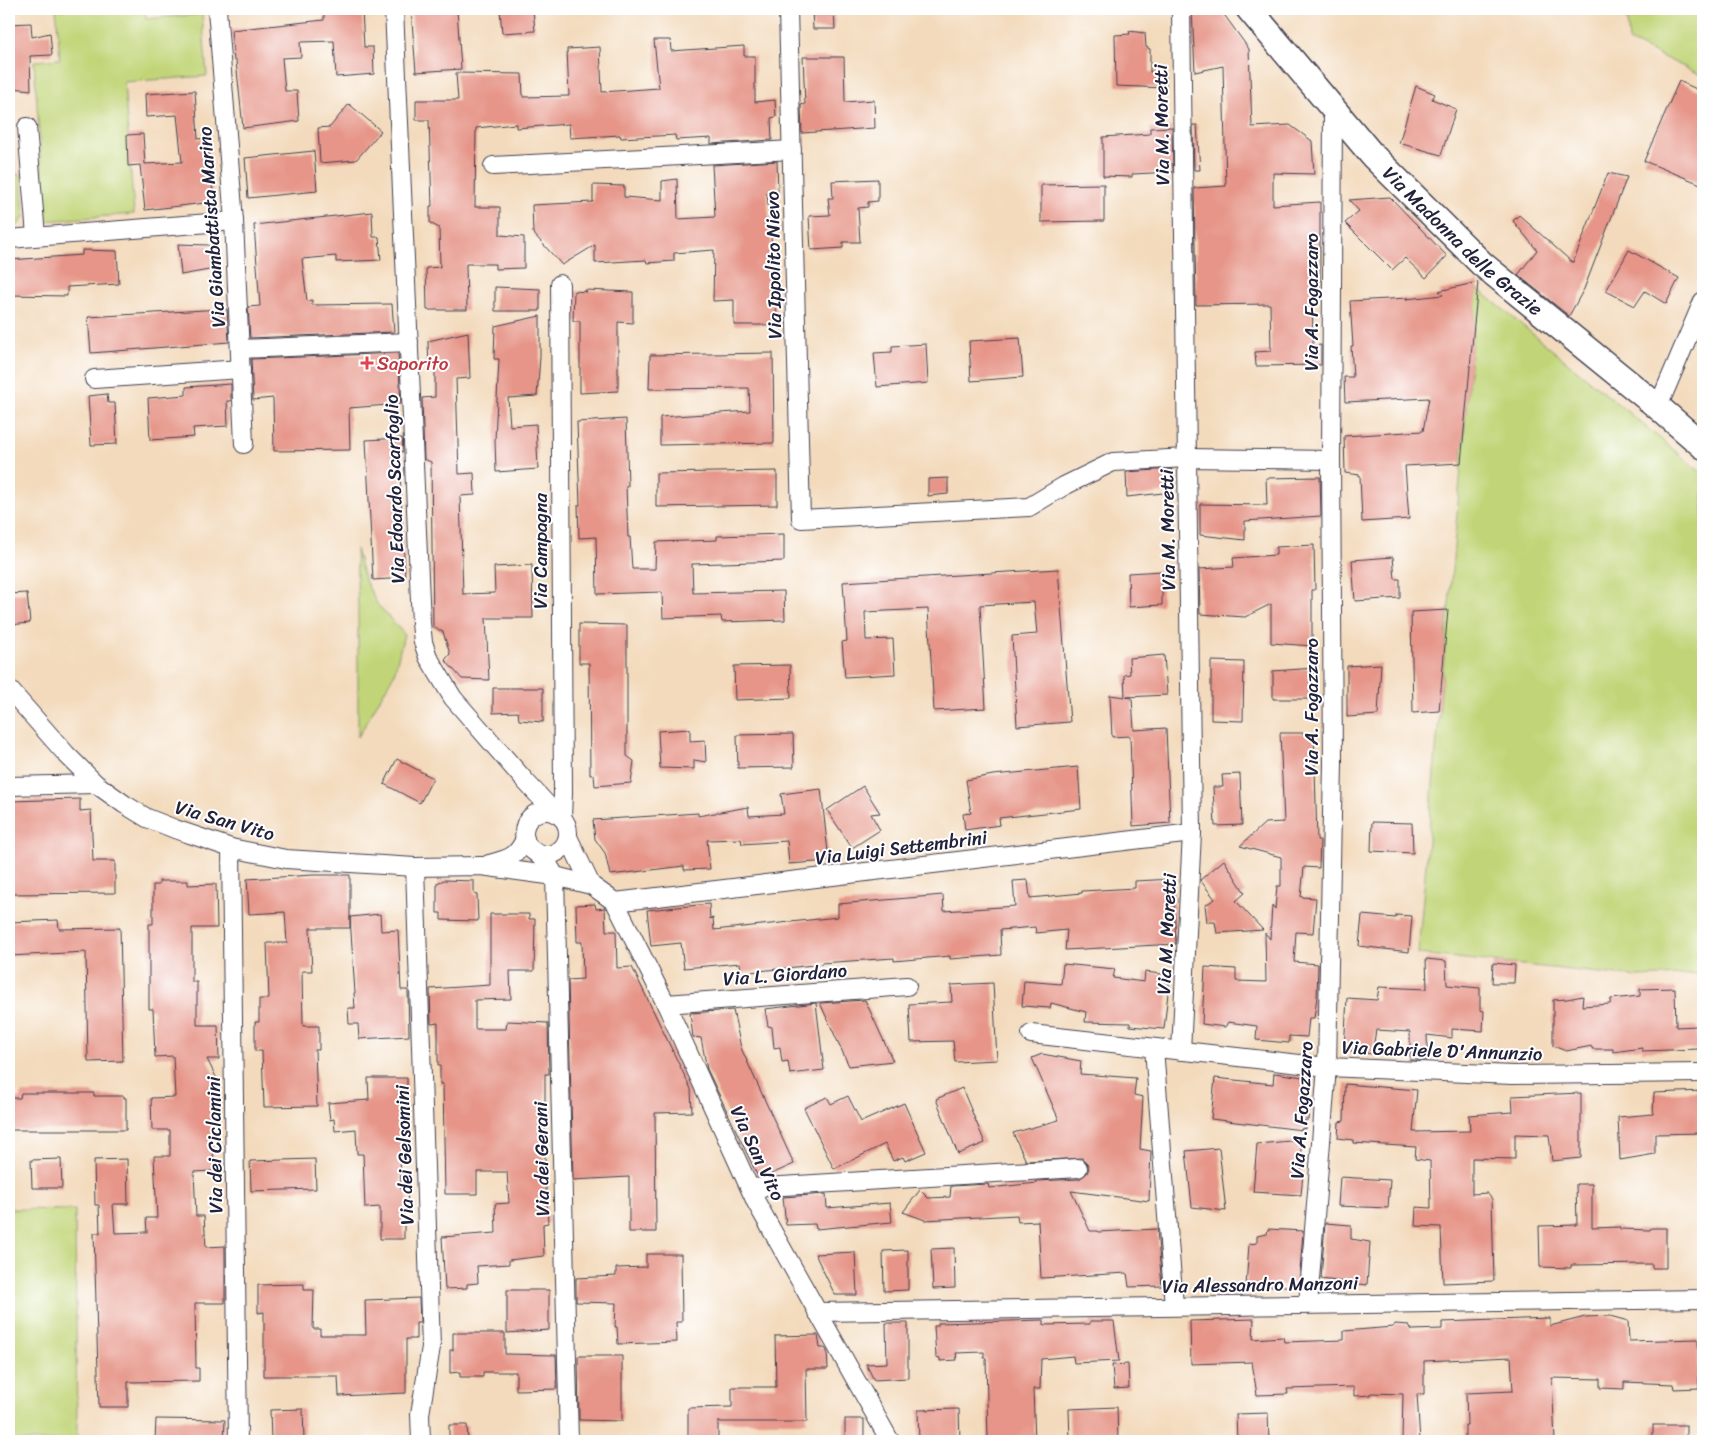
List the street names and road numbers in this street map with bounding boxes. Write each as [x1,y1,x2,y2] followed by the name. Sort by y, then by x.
[1144,63,1179,186] street label: Via M. Moretti
[188,125,235,329] street label: Via Giambattista Marino
[1374,158,1551,325] street label: Via Madonna delle Grazie
[756,190,791,339] street label: Via Ippolito Nievo
[1295,233,1328,371] street label: Via A. Fogazzaro
[375,394,414,584] street label: Via Edoardo Scarfoglio
[1150,468,1185,591] street label: Via M. Moretti
[524,493,557,609] street label: Via Campagna
[1295,638,1328,776] street label: Via A. Fogazzaro
[171,791,279,851] street label: Via San Vito
[813,820,990,874] street label: Via Luigi Settembrini
[1147,872,1186,995] street label: Via M. Moretti
[722,954,848,995] street label: Via L. Giordano
[1341,1031,1543,1070] street label: Via Gabriele D'Annunzio
[1280,1040,1323,1180] street label: Via A. Fogazzaro
[197,1075,232,1214] street label: Via dei Ciclamini
[386,1084,423,1225] street label: Via dei Gelsomini
[721,1100,794,1207] street label: Via San Vito
[524,1101,559,1217] street label: Via dei Gerani
[1162,1266,1359,1303] street label: Via Alessandro Manzoni

